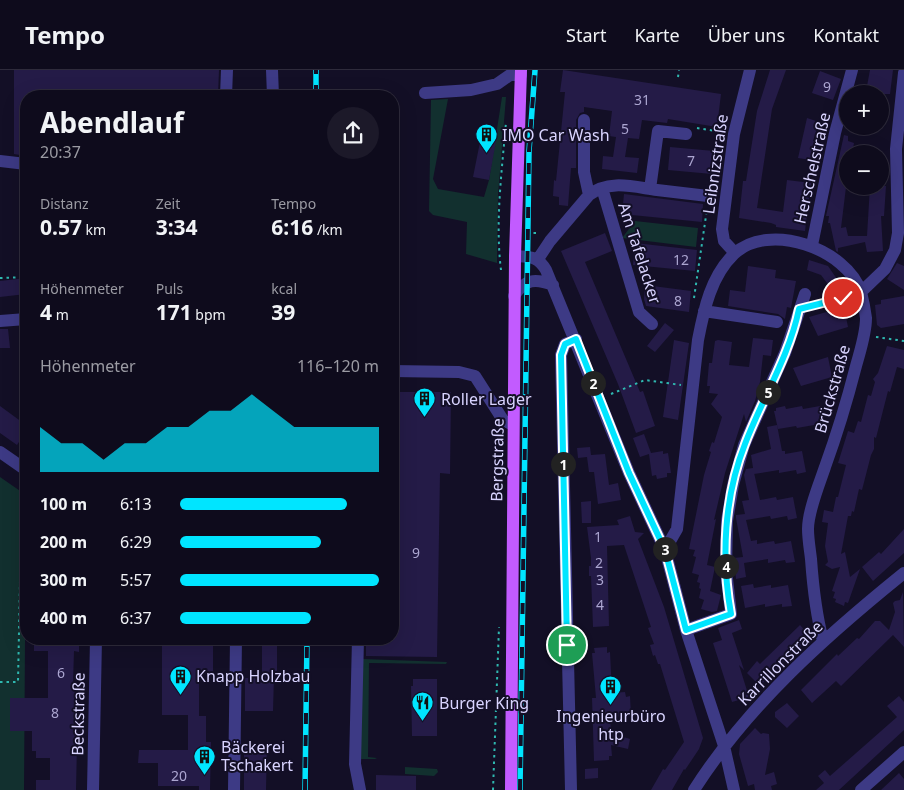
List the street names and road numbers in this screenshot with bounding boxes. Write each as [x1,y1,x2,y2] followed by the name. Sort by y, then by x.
[788,110,836,226] street label: Herschelstraße
[697,113,733,215] street label: Leibnizstraße
[613,199,667,307] street label: Am Tafelacker
[809,342,855,436] street label: Brückstraße
[485,418,509,502] street label: Bergstraße
[733,616,827,710] street label: Karrillonstraße
[66,672,90,756] street label: Beckstraße

